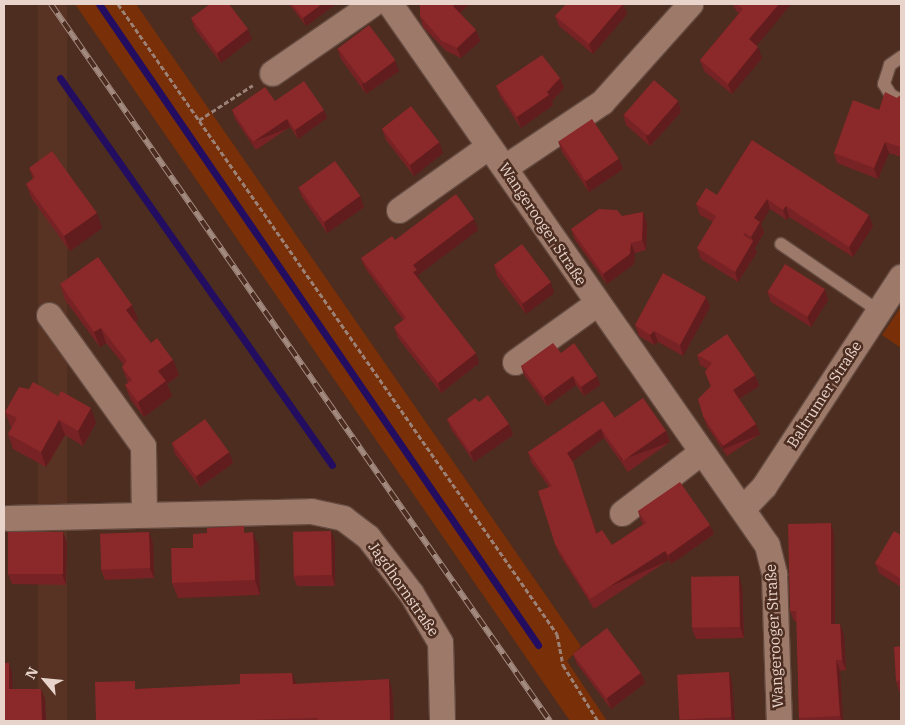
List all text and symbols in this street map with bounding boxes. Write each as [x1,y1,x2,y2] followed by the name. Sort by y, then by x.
[495,159,591,289] street label: Wangerooger Straße
[783,337,865,451] street label: Baltrumer Straße
[365,538,443,640] street label: Jagdhornstraße
[761,564,787,708] street label: Wangerooger Straße
[20,655,70,705] north arrow
[21,664,42,682] text: N

